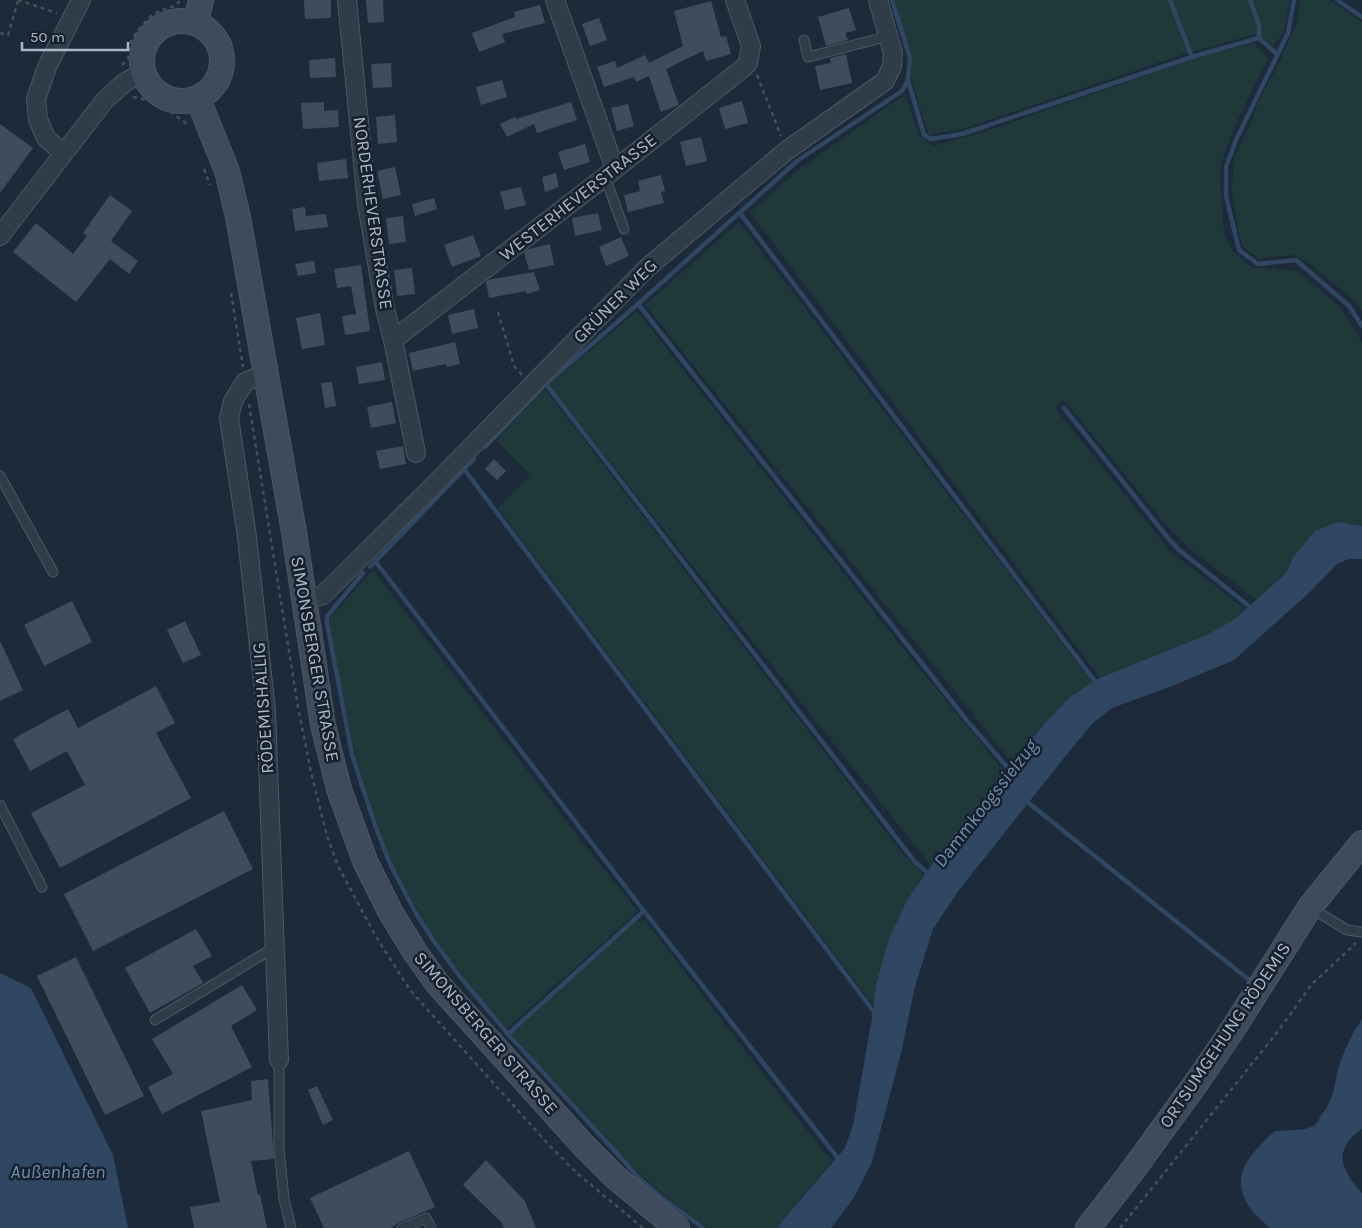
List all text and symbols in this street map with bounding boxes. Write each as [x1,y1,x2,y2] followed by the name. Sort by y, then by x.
[22,20,129,52] scale bar
[30,28,65,46] text: 50 m
[349,115,397,311] street label: NORDERHEVERSTRASSE
[495,129,661,265] street label: WESTERHEVERSTRASSE
[568,254,662,348] street label: GRÜNER WEG
[286,554,344,764] street label: SIMONSBERGER STRASSE
[247,642,279,774] street label: RÖDEMISHALLIG
[929,734,1043,872] water label: Dammkoogssielzug
[1155,938,1295,1132] street label: ORTSUMGEHUNG RÖDEMIS
[409,947,563,1119] street label: SIMONSBERGER STRASSE
[11,1161,105,1183] water label: Außenhafen

